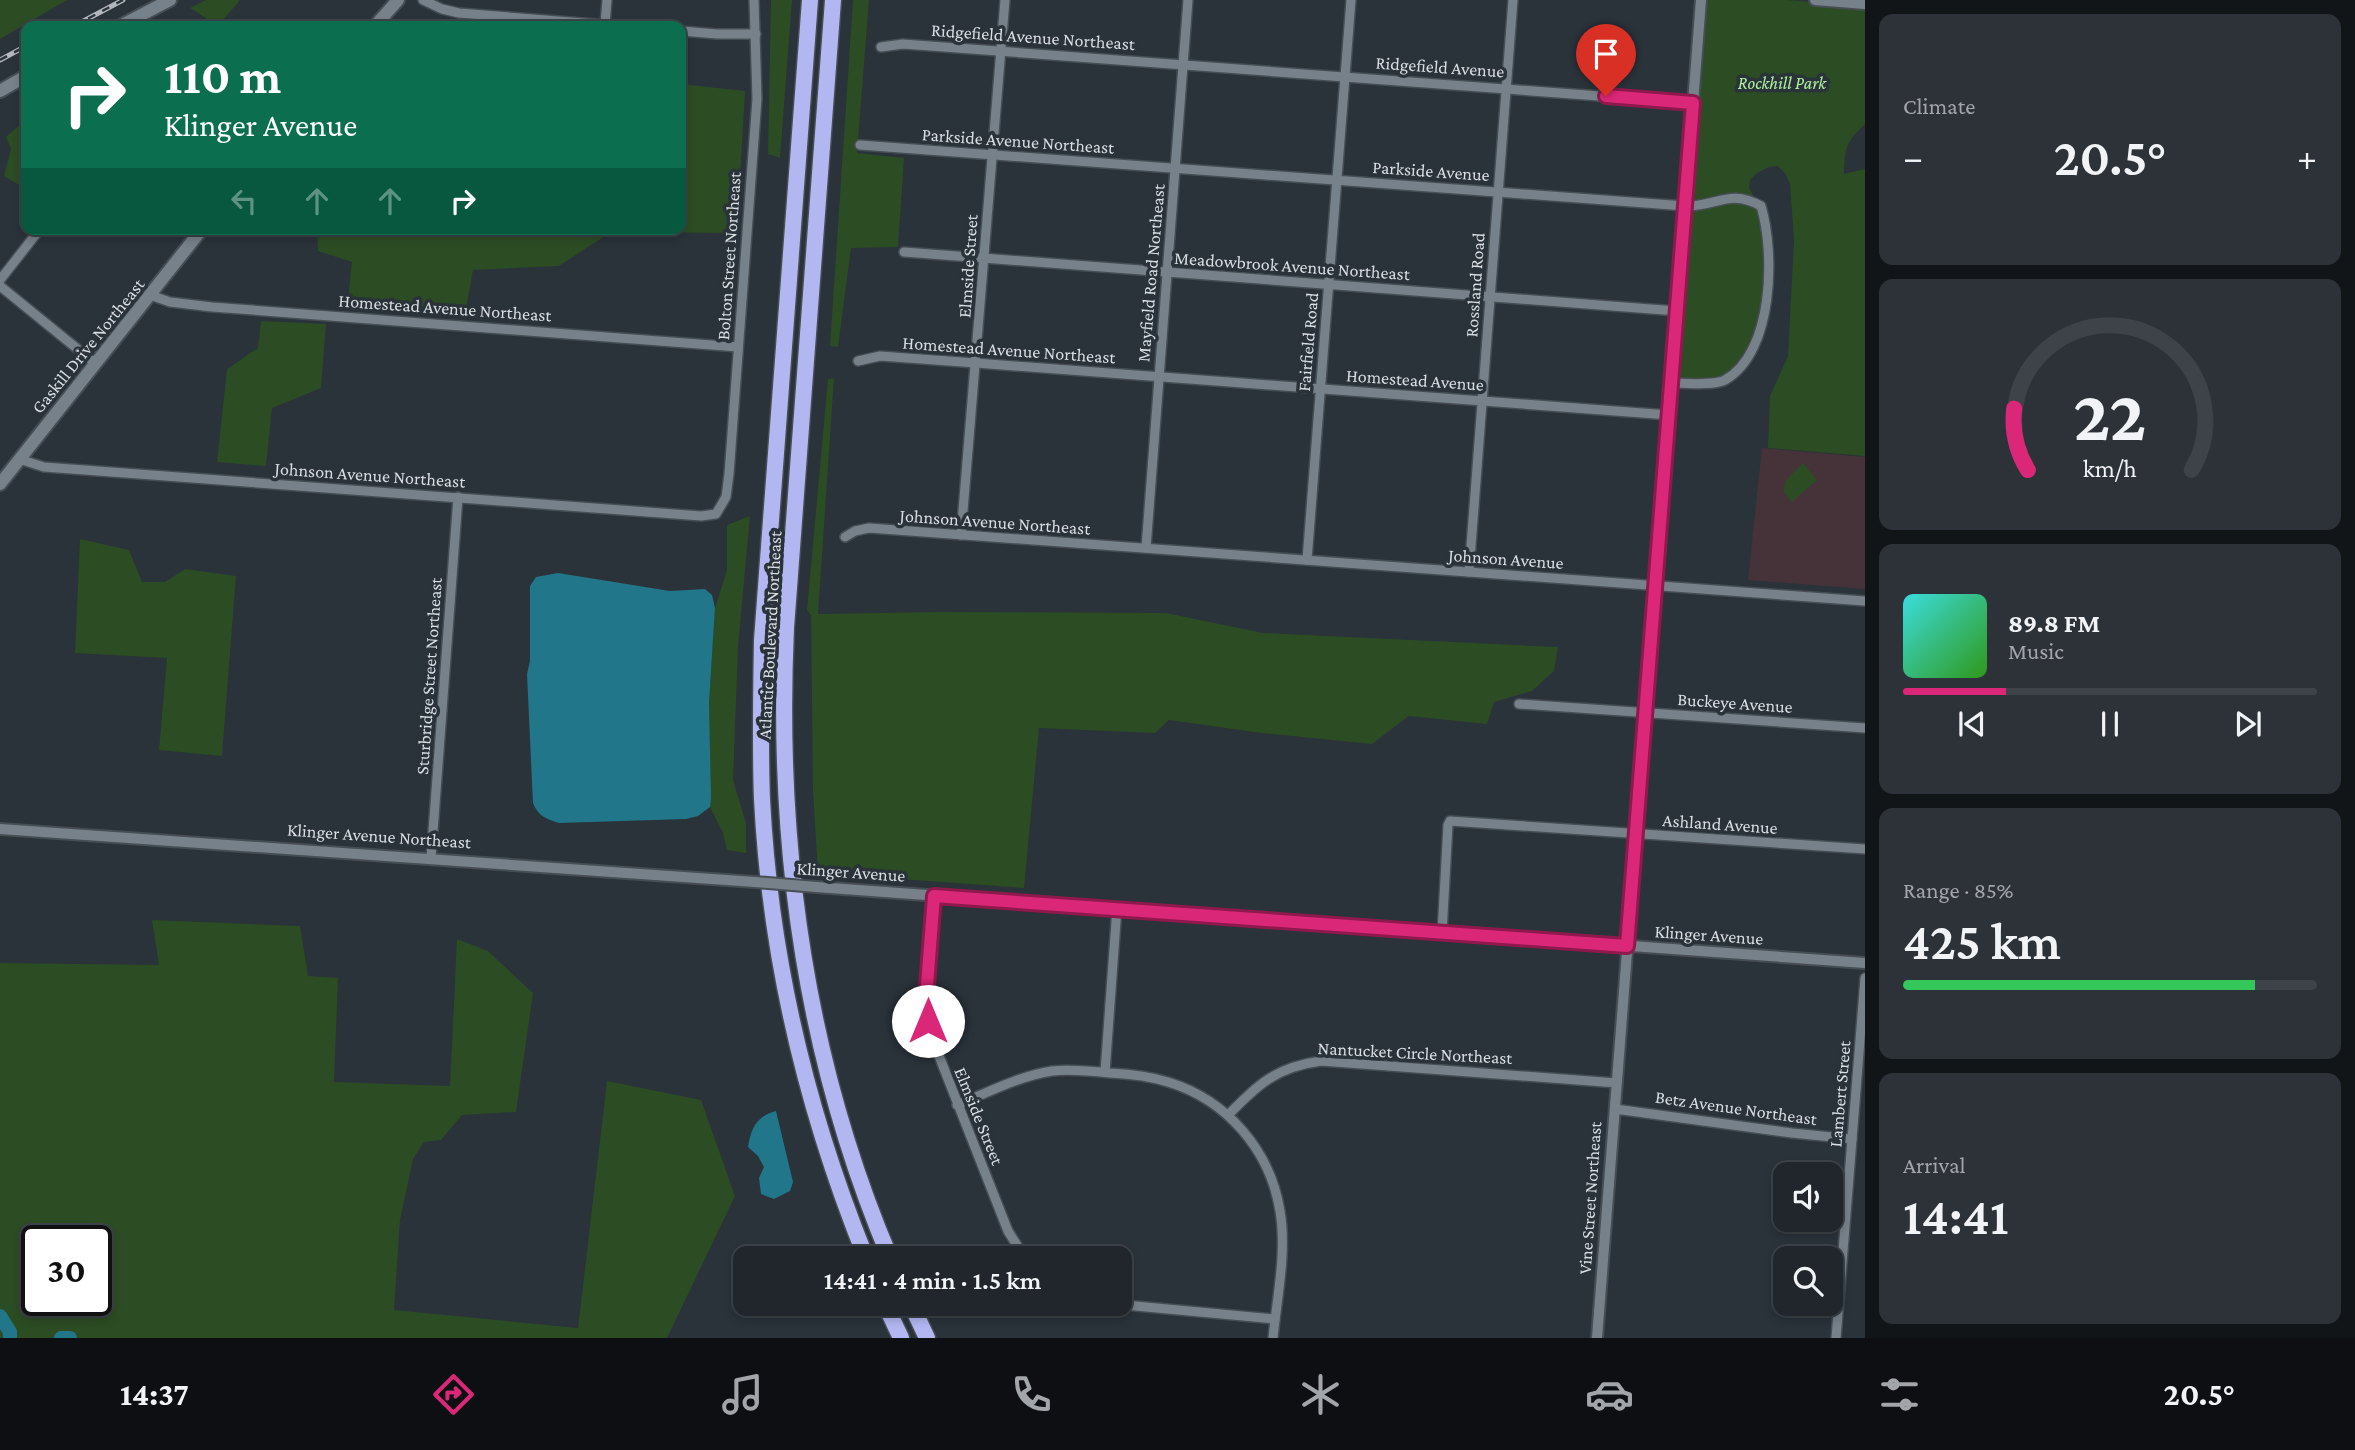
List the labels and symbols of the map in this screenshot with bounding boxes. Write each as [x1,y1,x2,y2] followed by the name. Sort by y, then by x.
[930,20,1137,54] street label: Ridgefield Avenue Northeast
[1576,24,1636,96] pin
[1375,53,1505,81] street label: Ridgefield Avenue
[1738,73,1827,93] park label: Rockhill Park
[921,124,1116,158] street label: Parkside Avenue Northeast
[1372,157,1490,185] street label: Parkside Avenue
[713,170,745,341] street label: Bolton Street Northeast
[1133,182,1169,363] street label: Mayfield Road Northeast
[954,213,982,318] street label: Elmside Street
[1461,231,1489,338] street label: Rossland Road
[1174,248,1412,284] street label: Meadowbrook Avenue Northeast
[28,274,149,417] street label: Gaskill Drive Northeast
[338,291,553,325] street label: Homestead Avenue Northeast
[1294,291,1322,392] street label: Fairfield Road
[902,333,1117,367] street label: Homestead Avenue Northeast
[1345,365,1485,395] street label: Homestead Avenue
[272,458,467,492] street label: Johnson Avenue Northeast
[897,505,1092,539] street label: Johnson Avenue Northeast
[755,529,785,740] street label: Atlantic Boulevard Northeast
[1446,545,1564,573] street label: Johnson Avenue
[412,576,446,775] street label: Sturbridge Street Northeast
[1677,689,1793,717] street label: Buckeye Avenue
[1662,810,1778,838] street label: Ashland Avenue
[286,820,473,852] street label: Klinger Avenue Northeast
[796,858,906,886] street label: Klinger Avenue
[1654,921,1764,949] street label: Klinger Avenue
[891,984,965,1058] position arrow
[1317,1038,1514,1068] street label: Nantucket Circle Northeast
[1825,1039,1855,1148] street label: Lambert Street
[950,1064,1008,1169] street label: Elmside Street
[1654,1087,1819,1129] street label: Betz Avenue Northeast
[1575,1120,1605,1275] street label: Vine Street Northeast
[21,1225,112,1316] speed limit sign: 30

